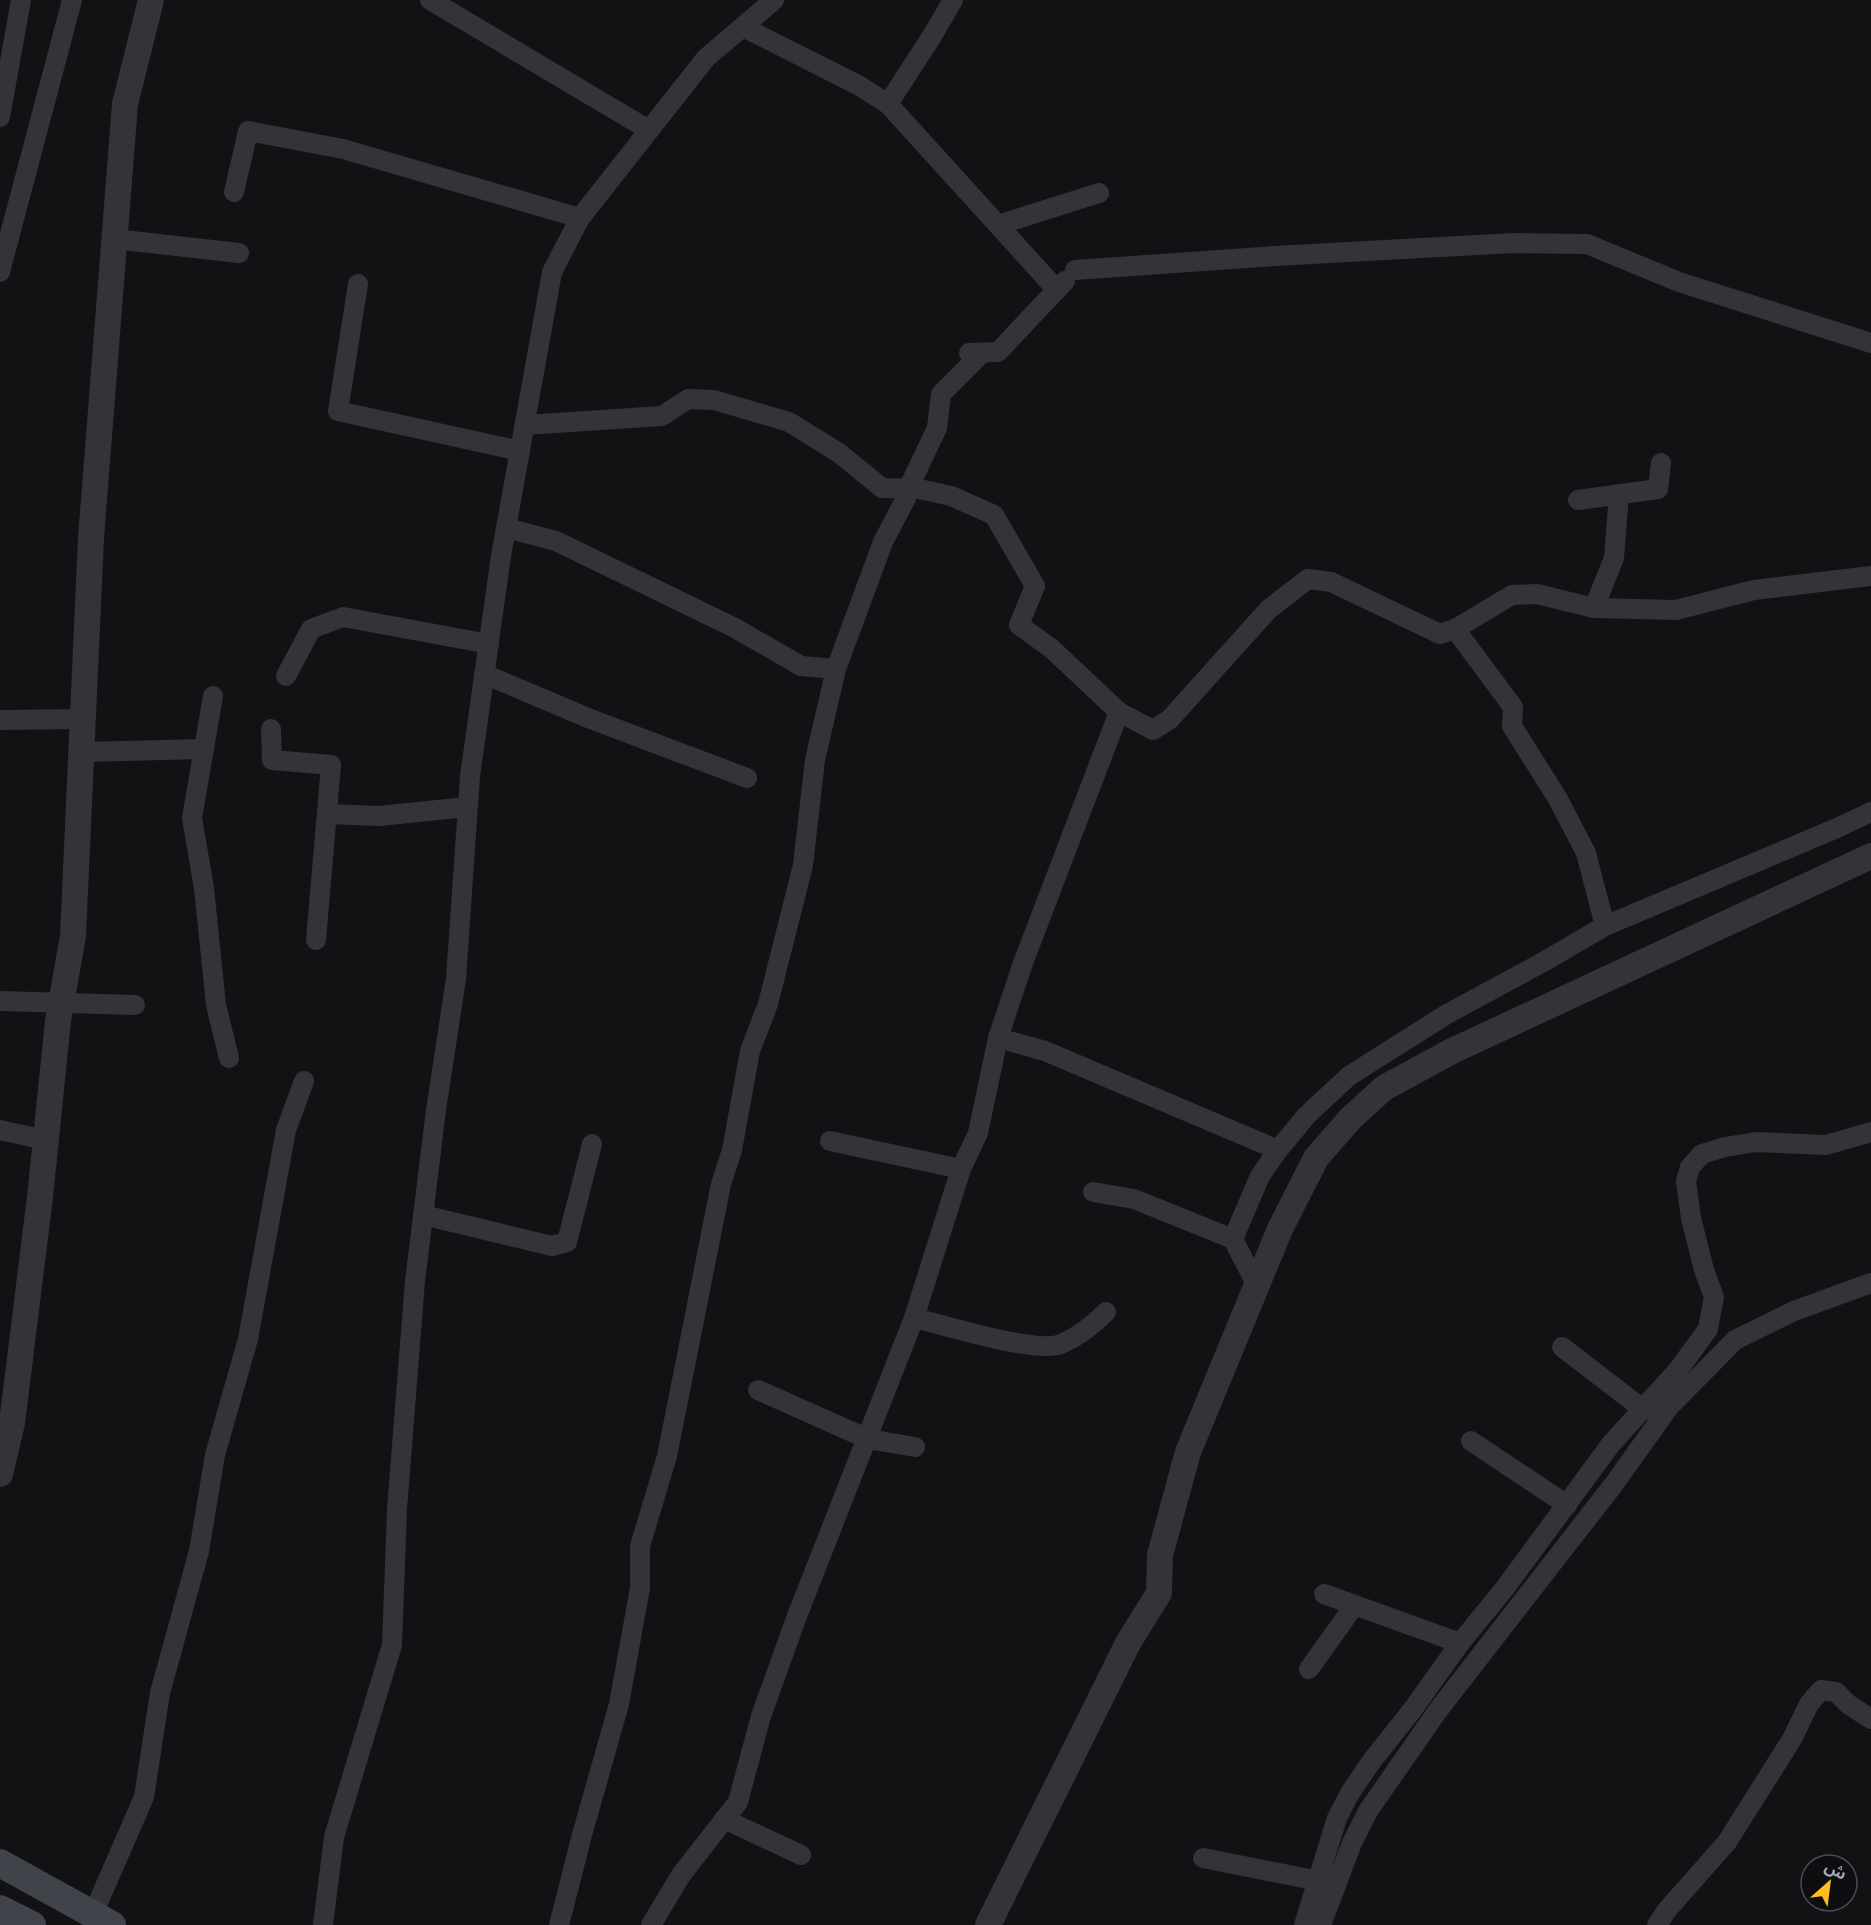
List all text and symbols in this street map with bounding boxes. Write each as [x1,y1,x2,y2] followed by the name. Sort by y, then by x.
[1799,1853,1859,1913] north arrow
[1822,1858,1850,1884] text: ش

